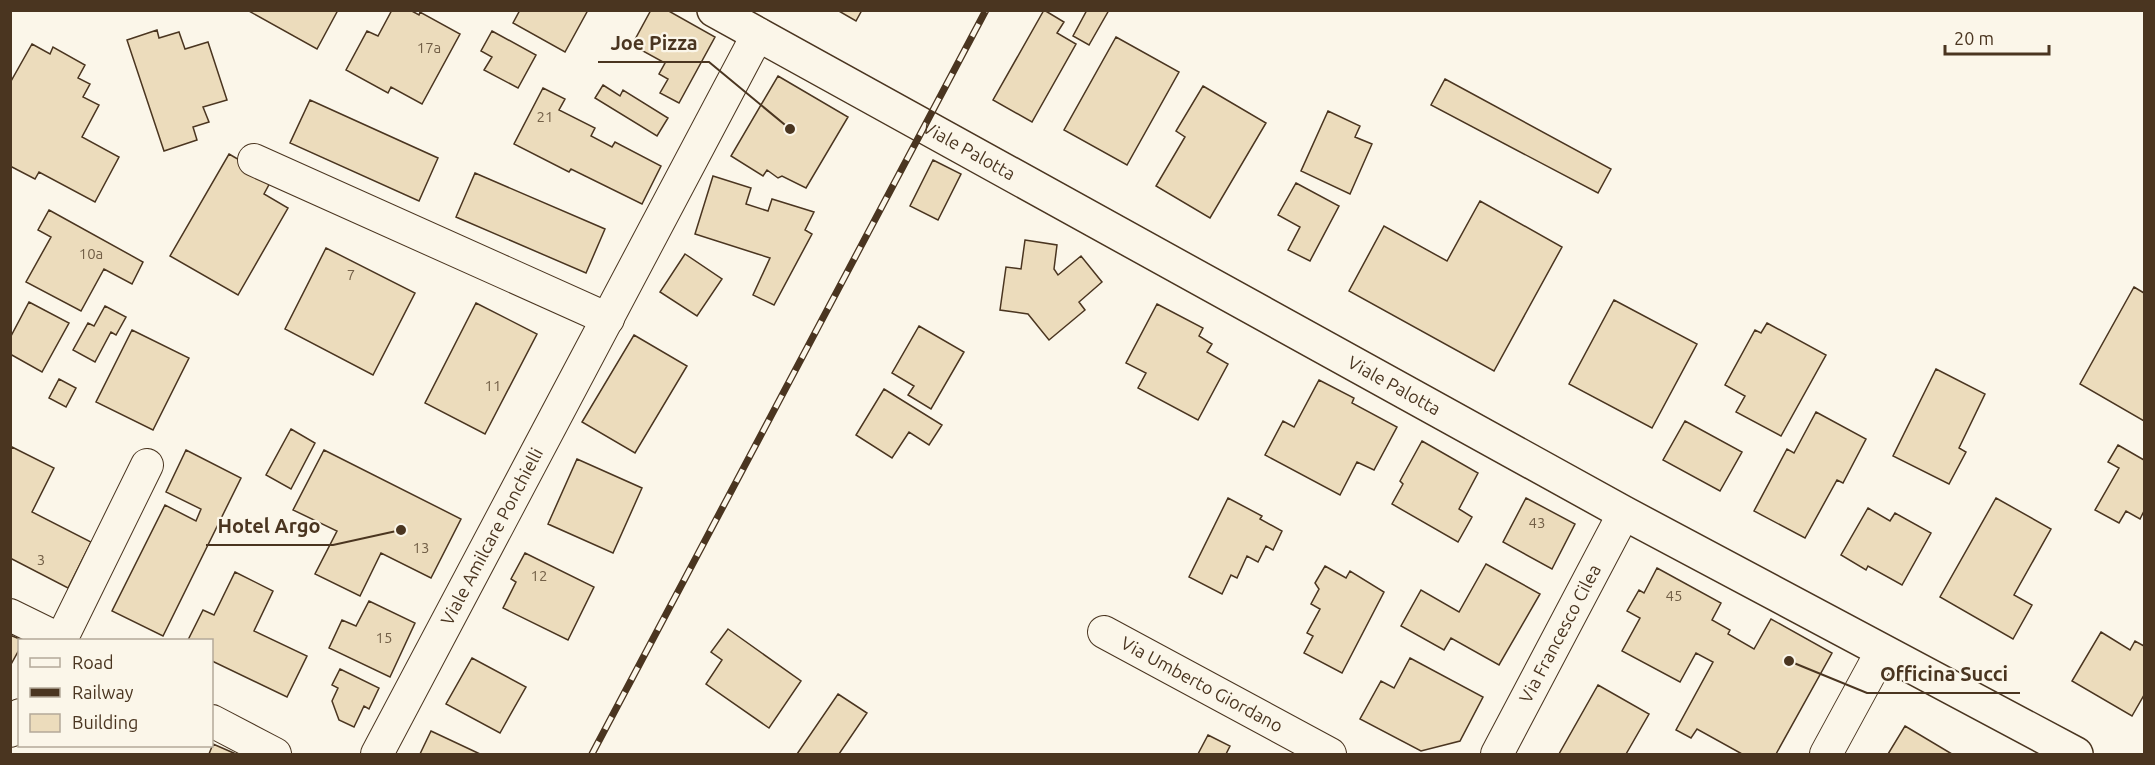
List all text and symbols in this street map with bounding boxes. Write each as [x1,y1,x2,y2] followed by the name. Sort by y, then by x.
[1945,18,2048,56] scale bar
[598,24,709,62] callout: Joe Pizza
[1954,28,1994,48] text: 20 m
[610,31,698,54] text: Joe Pizza
[417,39,441,56] house number: 17a
[537,108,553,125] house number: 21
[919,116,1019,184] street label: Viale Palotta
[79,245,103,262] house number: 10a
[347,266,355,283] house number: 7
[1345,351,1444,419] street label: Viale Palotta
[485,377,501,394] house number: 11
[436,444,546,628] street label: Viale Amilcare Ponchielli
[206,507,333,545] callout: Hotel Argo
[217,514,321,537] text: Hotel Argo
[1529,514,1545,531] house number: 43
[413,539,429,556] house number: 13
[37,551,45,568] house number: 3
[1515,561,1604,706] street label: Via Francesco Cilea
[531,567,547,584] house number: 12
[1666,587,1682,604] house number: 45
[376,629,392,646] house number: 15
[1118,632,1286,736] street label: Via Umberto Giordano
[18,639,213,747] legend
[72,652,114,672] text: Road
[1867,655,2020,693] callout: Officina Succi
[1880,662,2008,685] text: Officina Succi
[72,682,134,702] text: Railway
[72,712,138,732] text: Building

